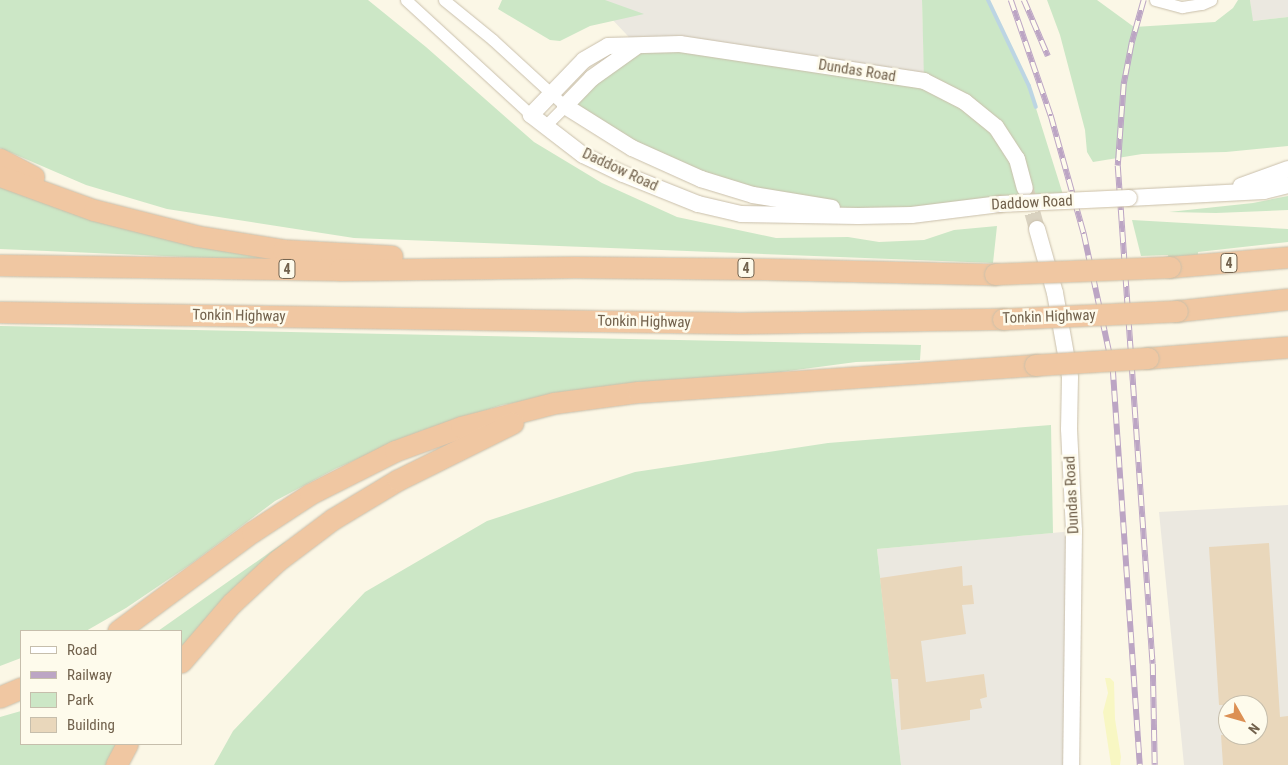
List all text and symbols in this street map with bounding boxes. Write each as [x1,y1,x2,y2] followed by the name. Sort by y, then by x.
[817,56,897,86] street label: Dundas Road
[579,145,661,195] street label: Daddow Road
[991,192,1073,214] street label: Daddow Road
[1220,252,1238,274] road number: 4
[737,256,755,280] road number: 4
[278,258,296,280] road number: 4
[192,306,286,326] street label: Tonkin Highway
[1002,306,1096,328] street label: Tonkin Highway
[597,312,691,332] street label: Tonkin Highway
[1061,456,1083,534] street label: Dundas Road
[20,630,182,745] legend
[67,641,97,659] text: Road
[67,666,112,684] text: Railway
[67,691,94,709] text: Park
[1218,695,1268,745] north arrow
[67,716,115,734] text: Building
[1245,720,1263,737] text: N

